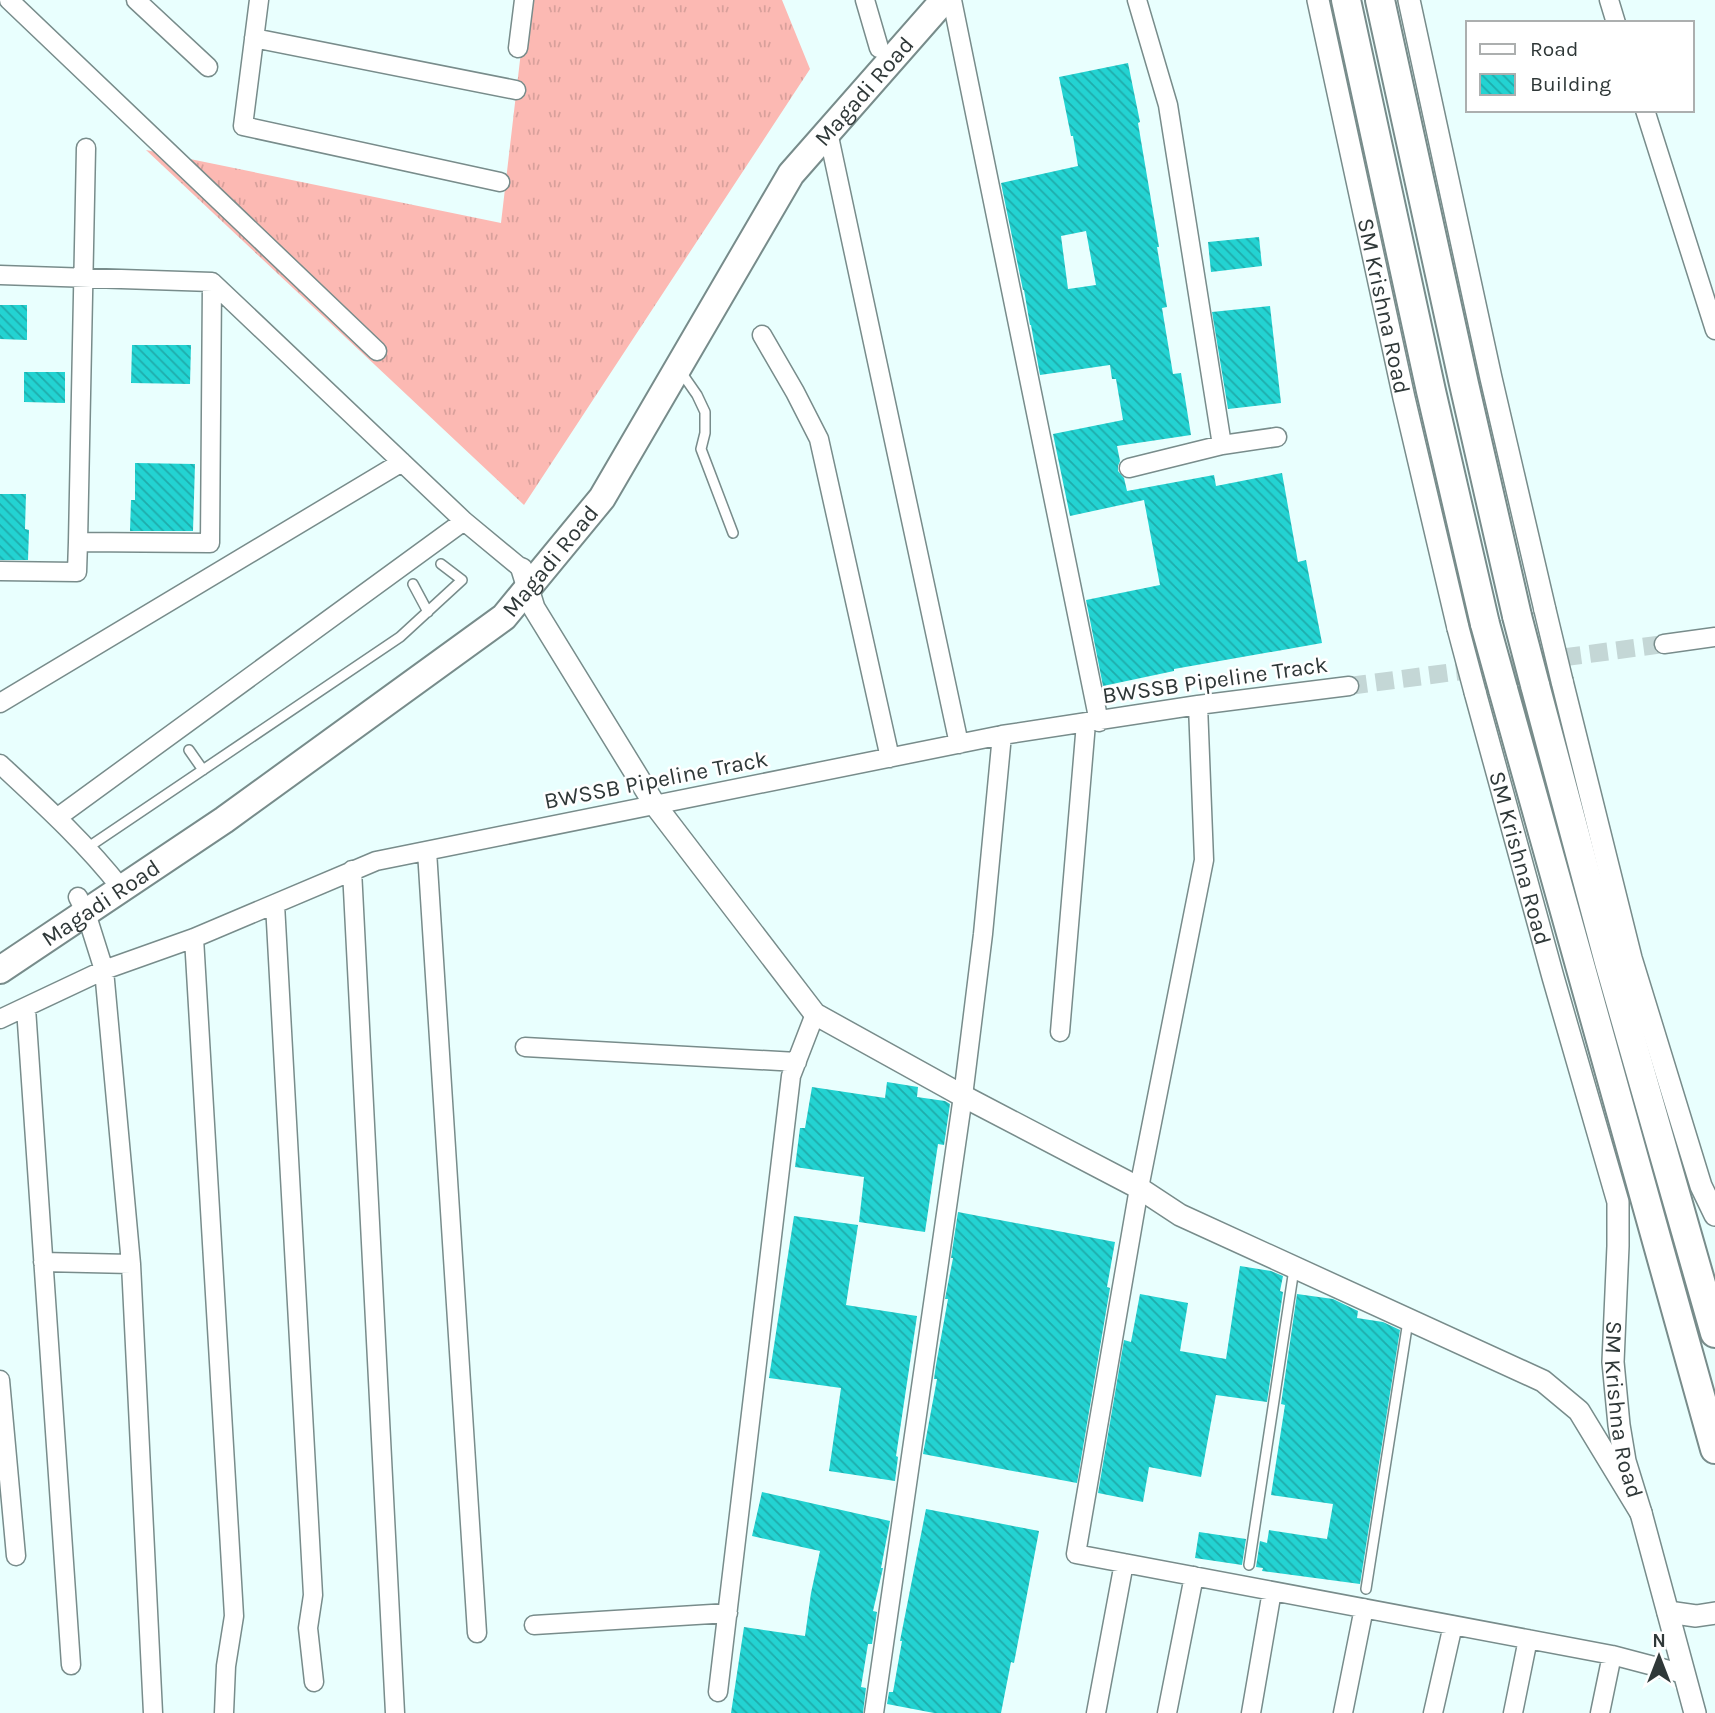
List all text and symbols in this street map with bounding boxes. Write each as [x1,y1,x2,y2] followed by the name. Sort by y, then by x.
[1466,21,1694,112] legend
[809,31,919,151] street label: Magadi Road
[1530,37,1578,61] text: Road
[1530,72,1611,96] text: Building
[1352,216,1416,396] street label: SM Krishna Road
[496,500,604,622] street label: Magadi Road
[1101,651,1329,709] street label: BWSSB Pipeline Track
[542,745,770,815] street label: BWSSB Pipeline Track
[1484,768,1557,948] street label: SM Krishna Road
[36,853,165,952] street label: Magadi Road
[1599,1320,1649,1501] street label: SM Krishna Road
[1624,1622,1694,1692] north arrow
[1652,1630,1666,1652] text: N

